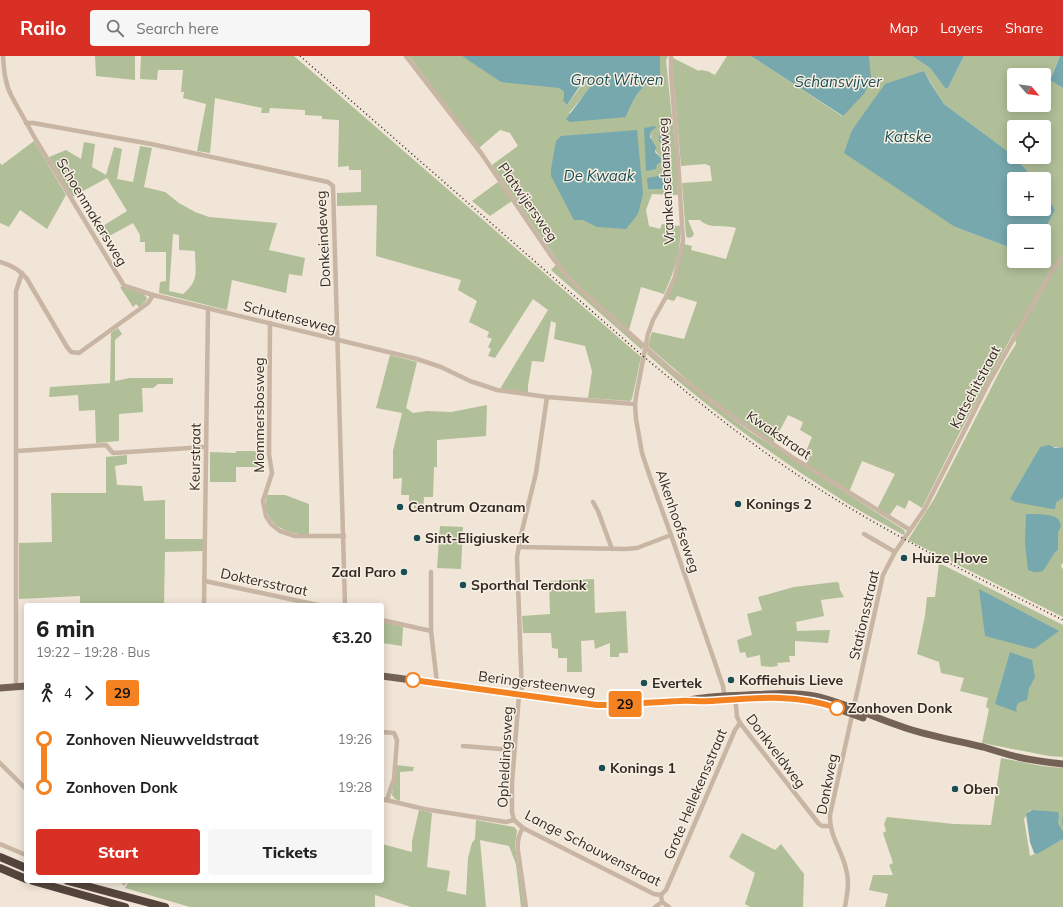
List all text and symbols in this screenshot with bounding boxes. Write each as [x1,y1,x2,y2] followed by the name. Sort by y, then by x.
[90,10,370,46] search box
[20,16,66,40] text: Railo
[104,17,126,39] icon: search
[136,19,219,38] text: Search here
[889,19,918,37] text: Map
[940,19,983,37] text: Layers
[1005,19,1043,37] text: Share
[1007,68,1051,112] north arrow
[1007,68,1051,268] map controls
[571,70,664,89] water label: Groot Witven
[794,72,882,91] water label: Schansvijver
[654,117,678,245] street label: Vrankenschansweg
[1007,120,1051,164] button: locate
[885,127,931,146] water label: Katske
[53,155,131,269] street label: Schoenmakersweg
[494,159,562,245] street label: Platwijersweg
[564,166,636,185] water label: De Kwaak
[1007,172,1051,216] button: +
[311,190,335,288] street label: Donkeindeweg
[1007,224,1051,268] button: −
[242,297,338,337] street label: Schutenseweg
[946,343,1004,431] street label: Katschitstraat
[250,357,268,473] street label: Mommersbosweg
[743,407,815,463] street label: Kwakstraat
[185,423,205,491] street label: Keurstraat
[652,467,704,575] street label: Alkenhoofseweg
[746,495,812,513] place label: Konings 2
[408,498,526,516] place label: Centrum Ozanam
[733,499,743,509] marker: Konings 2
[395,502,405,512] marker: Centrum Ozanam
[425,529,530,547] place label: Sint-Eligiuskerk
[412,533,422,543] marker: Sint-Eligiuskerk
[912,549,988,567] place label: Huize Hove
[899,553,909,563] marker: Huize Hove
[331,563,396,581] place label: Zaal Paro
[219,564,309,600] street label: Doktersstraat
[399,567,409,577] marker: Zaal Paro
[845,568,883,662] street label: Stationsstraat
[471,576,587,594] place label: Sporthal Terdonk
[458,580,468,590] marker: Sporthal Terdonk
[36,615,95,643] text: 6 min
[332,628,372,647] text: €3.20
[36,644,150,660] text: 19:22 – 19:28 · Bus
[477,667,597,699] street label: Beringersteenweg
[739,671,843,689] place label: Koffiehuis Lieve
[405,672,421,688] unlabelled marker
[652,674,702,692] place label: Evertek
[726,675,736,685] marker: Koffiehuis Lieve
[639,678,649,688] marker: Evertek
[36,682,58,704] icon: walk
[78,682,100,704] icon: forward
[114,684,131,702] text: 29
[64,685,72,701] text: 4
[607,691,643,717] line badge: 29
[617,695,633,713] text: 29
[848,699,952,717] place label: Zonhoven Donk
[829,700,845,716] marker: Zonhoven Donk
[493,706,517,808] street label: Opheldingsweg
[742,710,810,792] street label: Donkveldweg
[659,726,731,862] street label: Grote Hellekensstraat
[66,730,259,749] text: Zonhoven Nieuwveldstraat
[338,731,372,747] text: 19:26
[812,752,842,816] street label: Donkweg
[610,759,676,777] place label: Konings 1
[597,763,607,773] marker: Konings 1
[66,778,178,797] text: Zonhoven Donk
[338,779,372,795] text: 19:28
[963,780,999,798] place label: Oben
[950,784,960,794] marker: Oben
[522,806,664,890] street label: Lange Schouwenstraat
[36,829,200,875] button: Start
[208,829,372,875] button: Tickets

